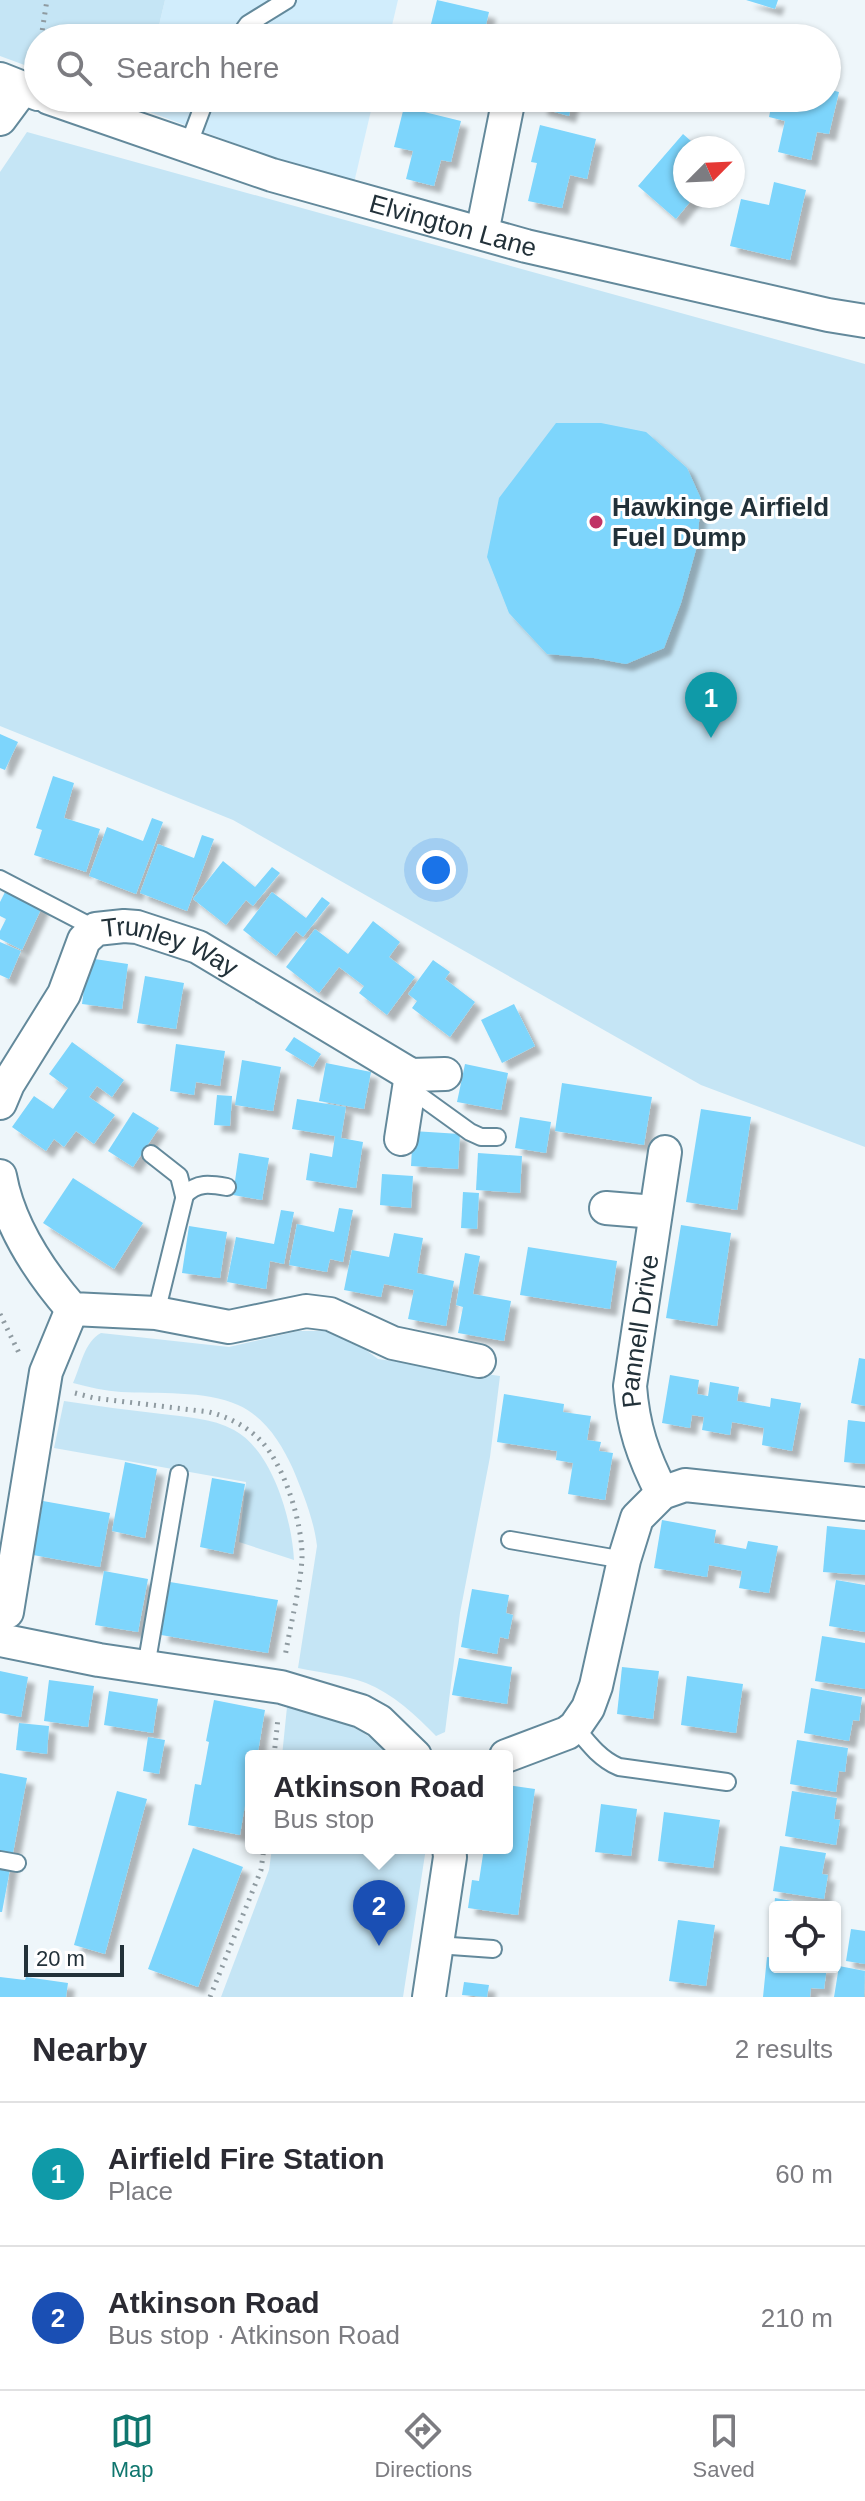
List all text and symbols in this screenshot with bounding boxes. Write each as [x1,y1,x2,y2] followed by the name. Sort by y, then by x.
[24,24,841,112] search box
[52,46,96,90] icon: search
[116,51,279,84] text: Search here
[673,136,745,208] north arrow
[366,188,539,263] street label: Elvington Lane
[612,492,829,552] place label: Hawkinge Airfield Fuel Dump
[587,513,605,531] marker: Hawkinge Airfield Fuel Dump
[685,672,737,738] pin: 1
[416,850,456,890] your location
[100,911,244,983] street label: Trunley Way
[614,1252,664,1410] street label: Pannell Drive
[245,1750,513,1854] popup
[273,1770,485,1803] text: Atkinson Road
[273,1804,374,1834] text: Bus stop
[353,1880,405,1946] pin: 2
[769,1901,841,1973] map controls
[769,1901,841,1973] button: locate
[24,1941,124,1977] scale bar
[36,1946,85,1971] text: 20 m
[32,2030,147,2068] text: Nearby
[735,2034,833,2064] text: 2 results
[108,2142,385,2175] text: Airfield Fire Station
[51,2159,65,2189] text: 1
[775,2159,833,2189] text: 60 m
[108,2176,173,2206] text: Place
[108,2286,320,2319] text: Atkinson Road
[51,2303,65,2333] text: 2
[761,2303,833,2333] text: 210 m
[108,2320,400,2350] text: Bus stop · Atkinson Road
[110,2409,154,2483] tab: Map
[374,2409,472,2483] tab: Directions
[692,2409,755,2483] tab: Saved

